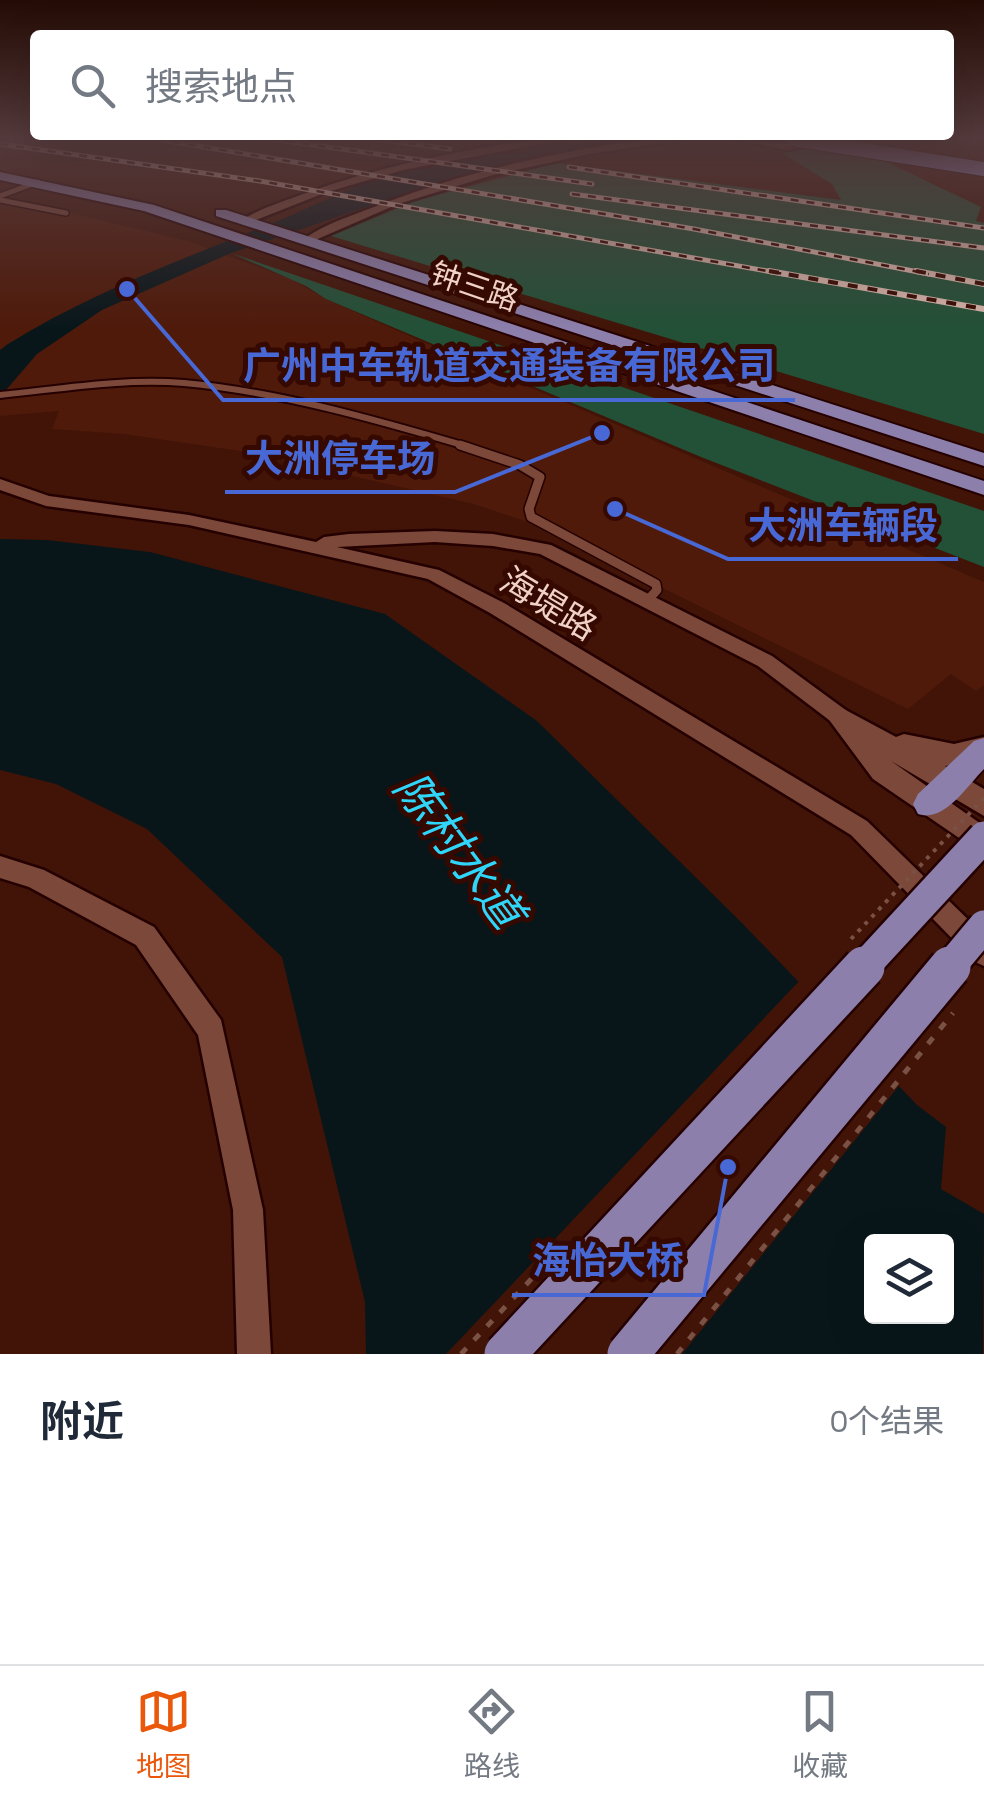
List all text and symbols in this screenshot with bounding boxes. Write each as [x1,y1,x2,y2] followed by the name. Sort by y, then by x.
[30,30,954,140] search box
[145,57,297,115] text: 搜索地点
[65,58,120,113] icon: search
[425,250,525,322] street label: 钟三路
[223,332,795,400] callout: 广州中车轨道交通装备有限公司
[243,336,775,394] text: 广州中车轨道交通装备有限公司
[225,424,455,492] callout: 大洲停车场
[245,429,435,487] text: 大洲停车场
[728,491,958,559] callout: 大洲车辆段
[748,496,938,554] text: 大洲车辆段
[490,553,608,653] street label: 海堤路
[379,757,545,946] water label: 陈村水道
[512,1227,704,1295] callout: 海怡大桥
[532,1231,684,1289] text: 海怡大桥
[864,1234,954,1324] map controls
[864,1234,954,1324] button: layers
[40,1388,124,1452] text: 附近
[830,1396,944,1444] text: 0个结果
[136,1684,192,1787] tab: 地图
[464,1684,520,1787] tab: 路线
[792,1684,848,1787] tab: 收藏

